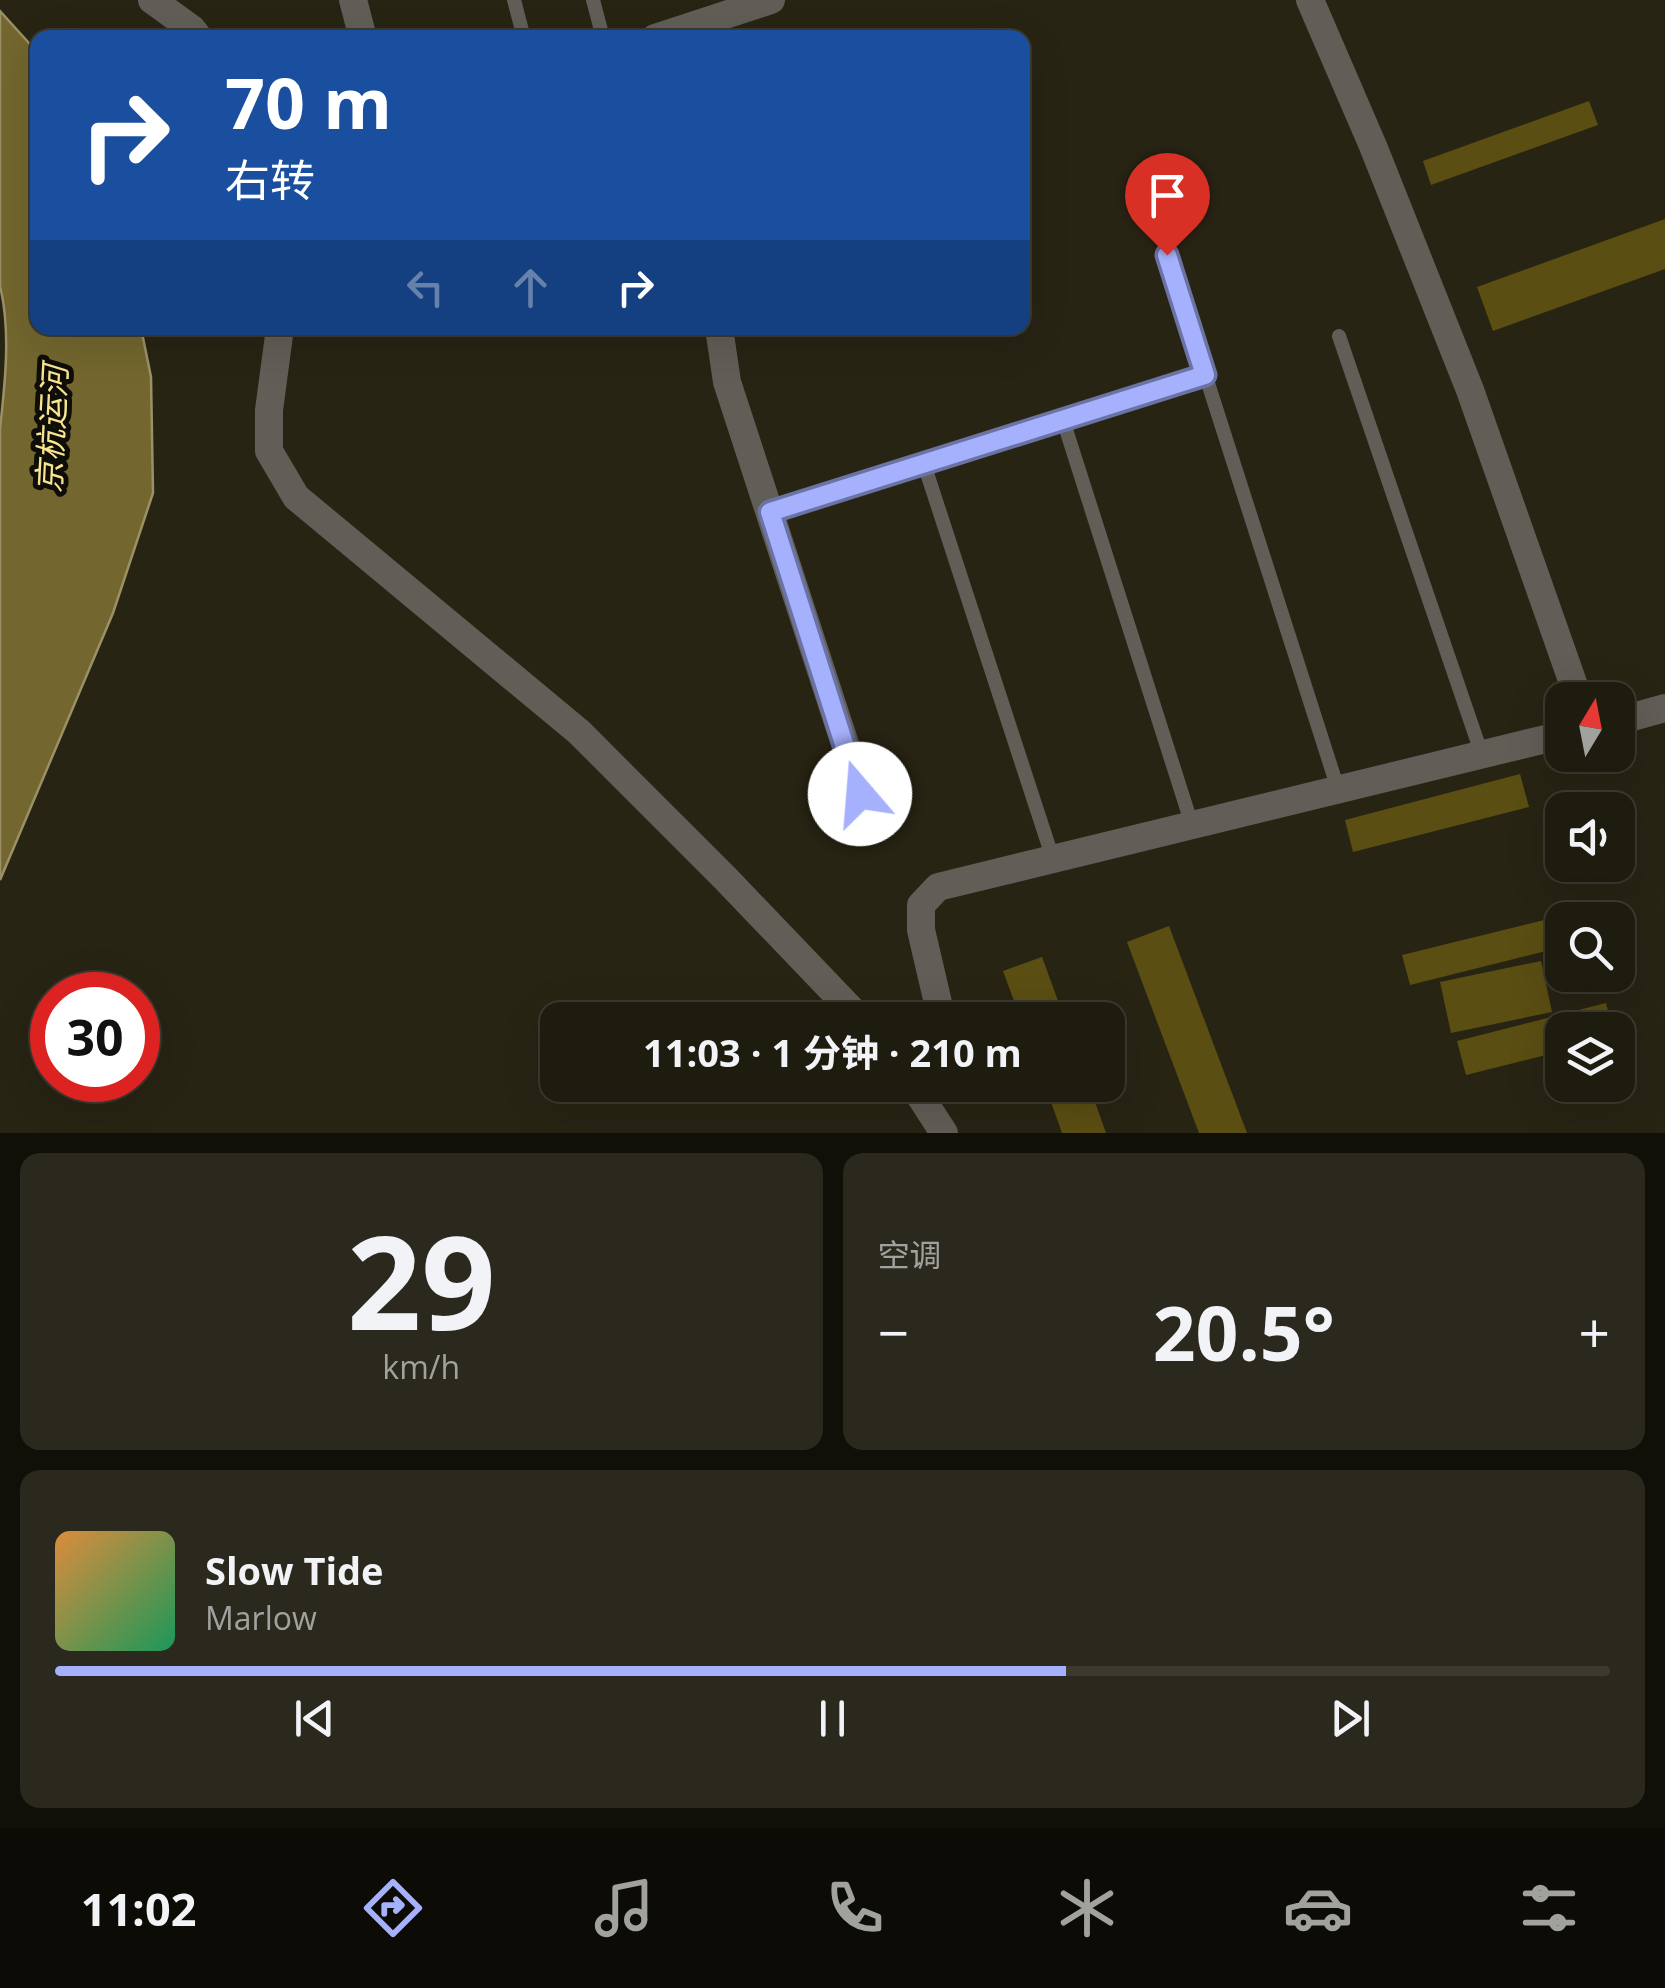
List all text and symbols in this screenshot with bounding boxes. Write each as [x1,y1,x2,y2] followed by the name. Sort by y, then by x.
[225,54,392,150] text: 70 m
[60,70,190,200] icon: right
[225,149,315,210] text: 右转
[1125,153,1210,256] pin
[1140,168,1195,223] icon: arrive
[398,260,453,315] icon: left
[503,260,558,315] icon: ahead
[608,260,663,315] icon: right
[26,358,76,494] water label: 京杭运河
[1545,682,1635,772] north arrow
[1545,682,1635,1102] map controls
[808,742,912,846] position arrow
[1545,792,1635,882] button: sound
[1545,902,1635,992] button: search
[30,972,160,1102] speed limit sign: 30
[1545,1012,1635,1102] button: layers
[643,1026,1022,1078] text: 11:03 · 1 分钟 · 210 m
[347,1191,496,1368] text: 29
[878,1233,942,1276] text: 空调
[1153,1281,1335,1383] text: 20.5°
[878,1294,909,1369] text: −
[1579,1294,1610,1369] text: +
[382,1345,460,1388] text: km/h
[205,1544,384,1596] text: Slow Tide
[205,1596,317,1639] text: Marlow
[287,1691,342,1746] icon: previous
[805,1691,860,1746] icon: pause
[1323,1691,1378,1746] icon: next
[358,1873,428,1943] icon: directions
[589,1873,659,1943] icon: music
[820,1873,890,1943] icon: phone
[1052,1873,1122,1943] icon: climate
[1283,1873,1353,1943] icon: car
[1514,1873,1584,1943] icon: filters
[81,1878,196,1939] text: 11:02

